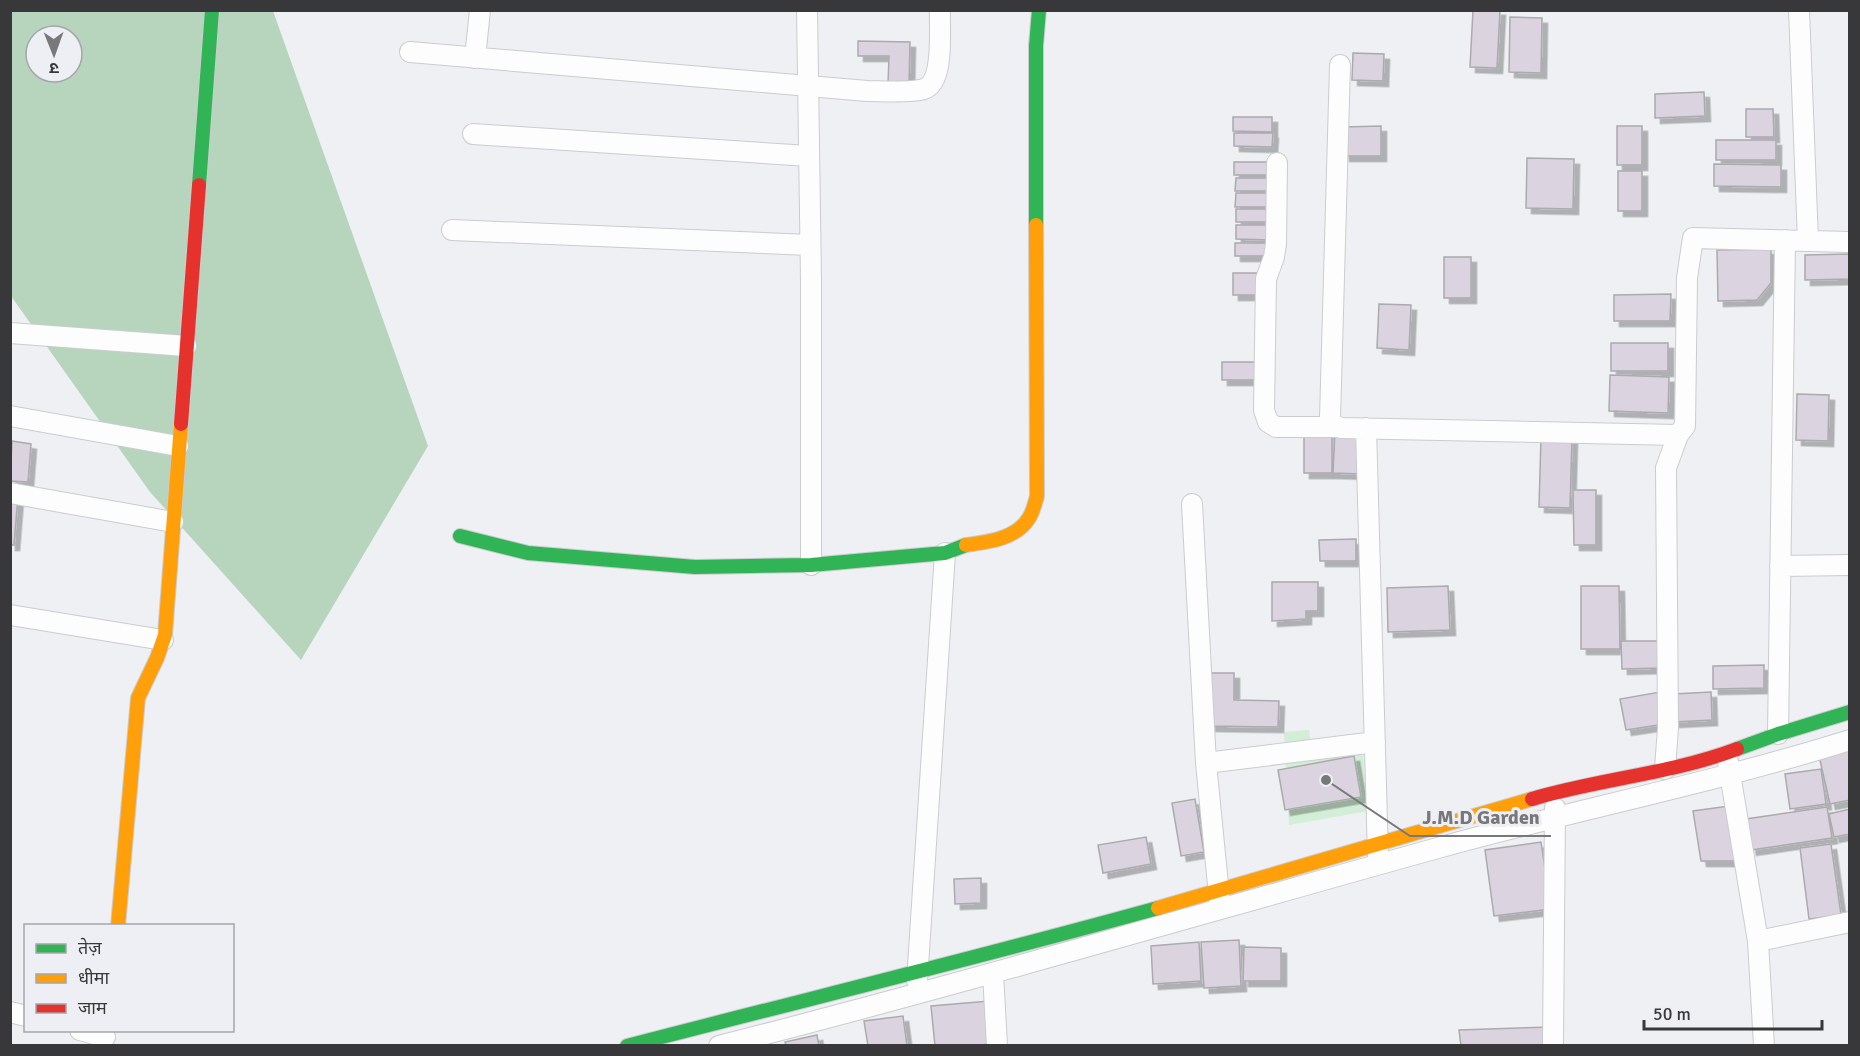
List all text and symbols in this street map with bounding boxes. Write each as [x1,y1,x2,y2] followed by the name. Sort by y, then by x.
[24,24,84,84] north arrow
[49,58,59,78] text: उ
[1410,798,1551,836] callout: J.M.D Garden
[1422,805,1540,830] text: J.M.D Garden
[24,924,234,1032] legend
[78,937,102,959] text: तेज़
[78,967,109,989] text: धीमा
[1644,993,1822,1031] scale bar
[78,997,108,1019] text: जाम
[1653,1003,1691,1025] text: 50 m

